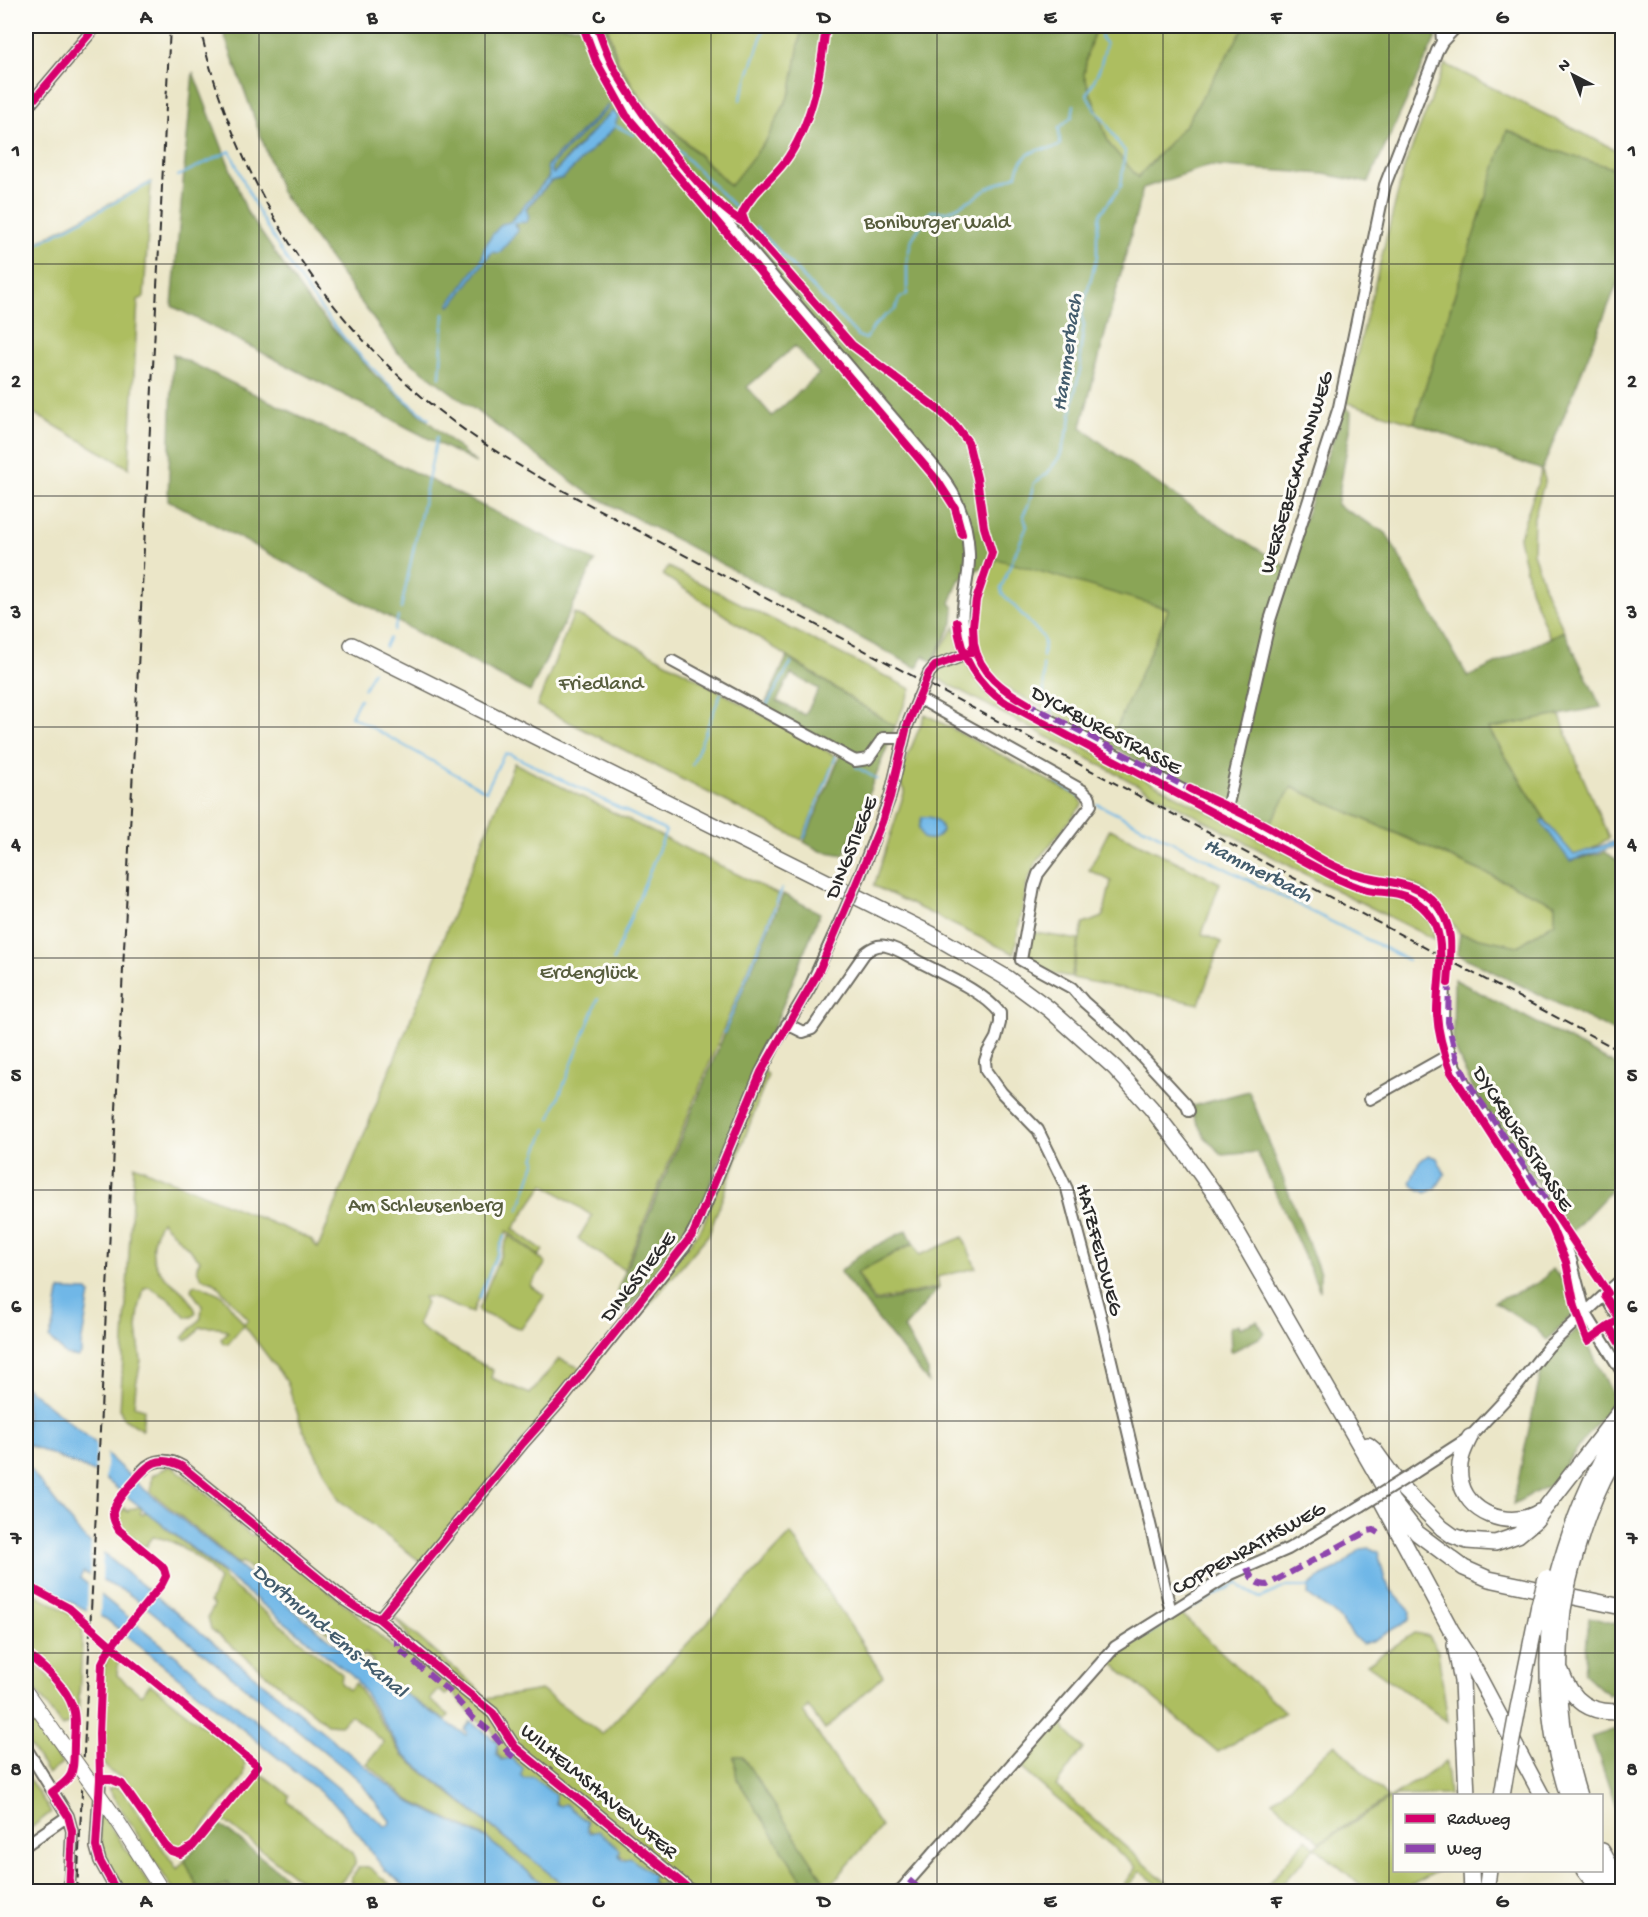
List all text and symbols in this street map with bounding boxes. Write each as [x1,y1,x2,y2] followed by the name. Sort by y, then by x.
[139,8,154,31] text: A
[366,8,378,31] text: B
[592,8,606,31] text: C
[815,8,831,31] text: D
[1044,8,1058,31] text: E
[1270,8,1283,31] text: F
[1496,8,1510,31] text: G
[1543,45,1603,105] north arrow
[1555,56,1576,77] text: N
[11,141,20,164] text: 1
[1627,141,1636,164] text: 1
[863,212,1012,237] park label: Boniburger Wald
[1048,292,1090,413] water label: Hammerbach
[1256,368,1341,577] street label: WERSEBECKMANNWEG
[11,372,21,395] text: 2
[1627,372,1637,395] text: 2
[10,603,21,626] text: 3
[1626,603,1637,626] text: 3
[558,673,645,698] park label: Friedland
[1024,681,1186,783] street label: DYCKBURGSTRASSE
[821,793,885,905] street label: DINGSTIEGE
[1199,833,1316,910] water label: Hammerbach
[10,835,21,858] text: 4
[1626,835,1637,858] text: 4
[540,962,639,987] park label: Erdenglück
[1464,1061,1578,1218] street label: DYCKBURGSTRASSE
[11,1066,22,1089] text: 5
[1627,1066,1638,1089] text: 5
[1068,1181,1127,1319] street label: HATZFELDWEG
[348,1195,504,1220] park label: Am Schleusenberg
[595,1227,683,1330] street label: DINGSTIEGE
[11,1297,22,1320] text: 6
[1627,1297,1638,1320] text: 6
[1169,1497,1331,1603] street label: COPPENRATHSWEG
[10,1529,23,1552] text: 7
[1626,1529,1639,1552] text: 7
[245,1559,412,1705] water label: Dortmund-Ems-Kanal
[514,1720,682,1866] street label: WILHELMSHAVENUFER
[11,1760,22,1783] text: 8
[1627,1760,1638,1783] text: 8
[1393,1794,1603,1872] legend
[1447,1810,1510,1831] text: Radweg
[1447,1840,1482,1861] text: Weg
[139,1892,154,1915] text: A
[366,1892,378,1915] text: B
[592,1892,606,1915] text: C
[815,1892,831,1915] text: D
[1044,1892,1058,1915] text: E
[1270,1892,1283,1915] text: F
[1496,1892,1510,1915] text: G

